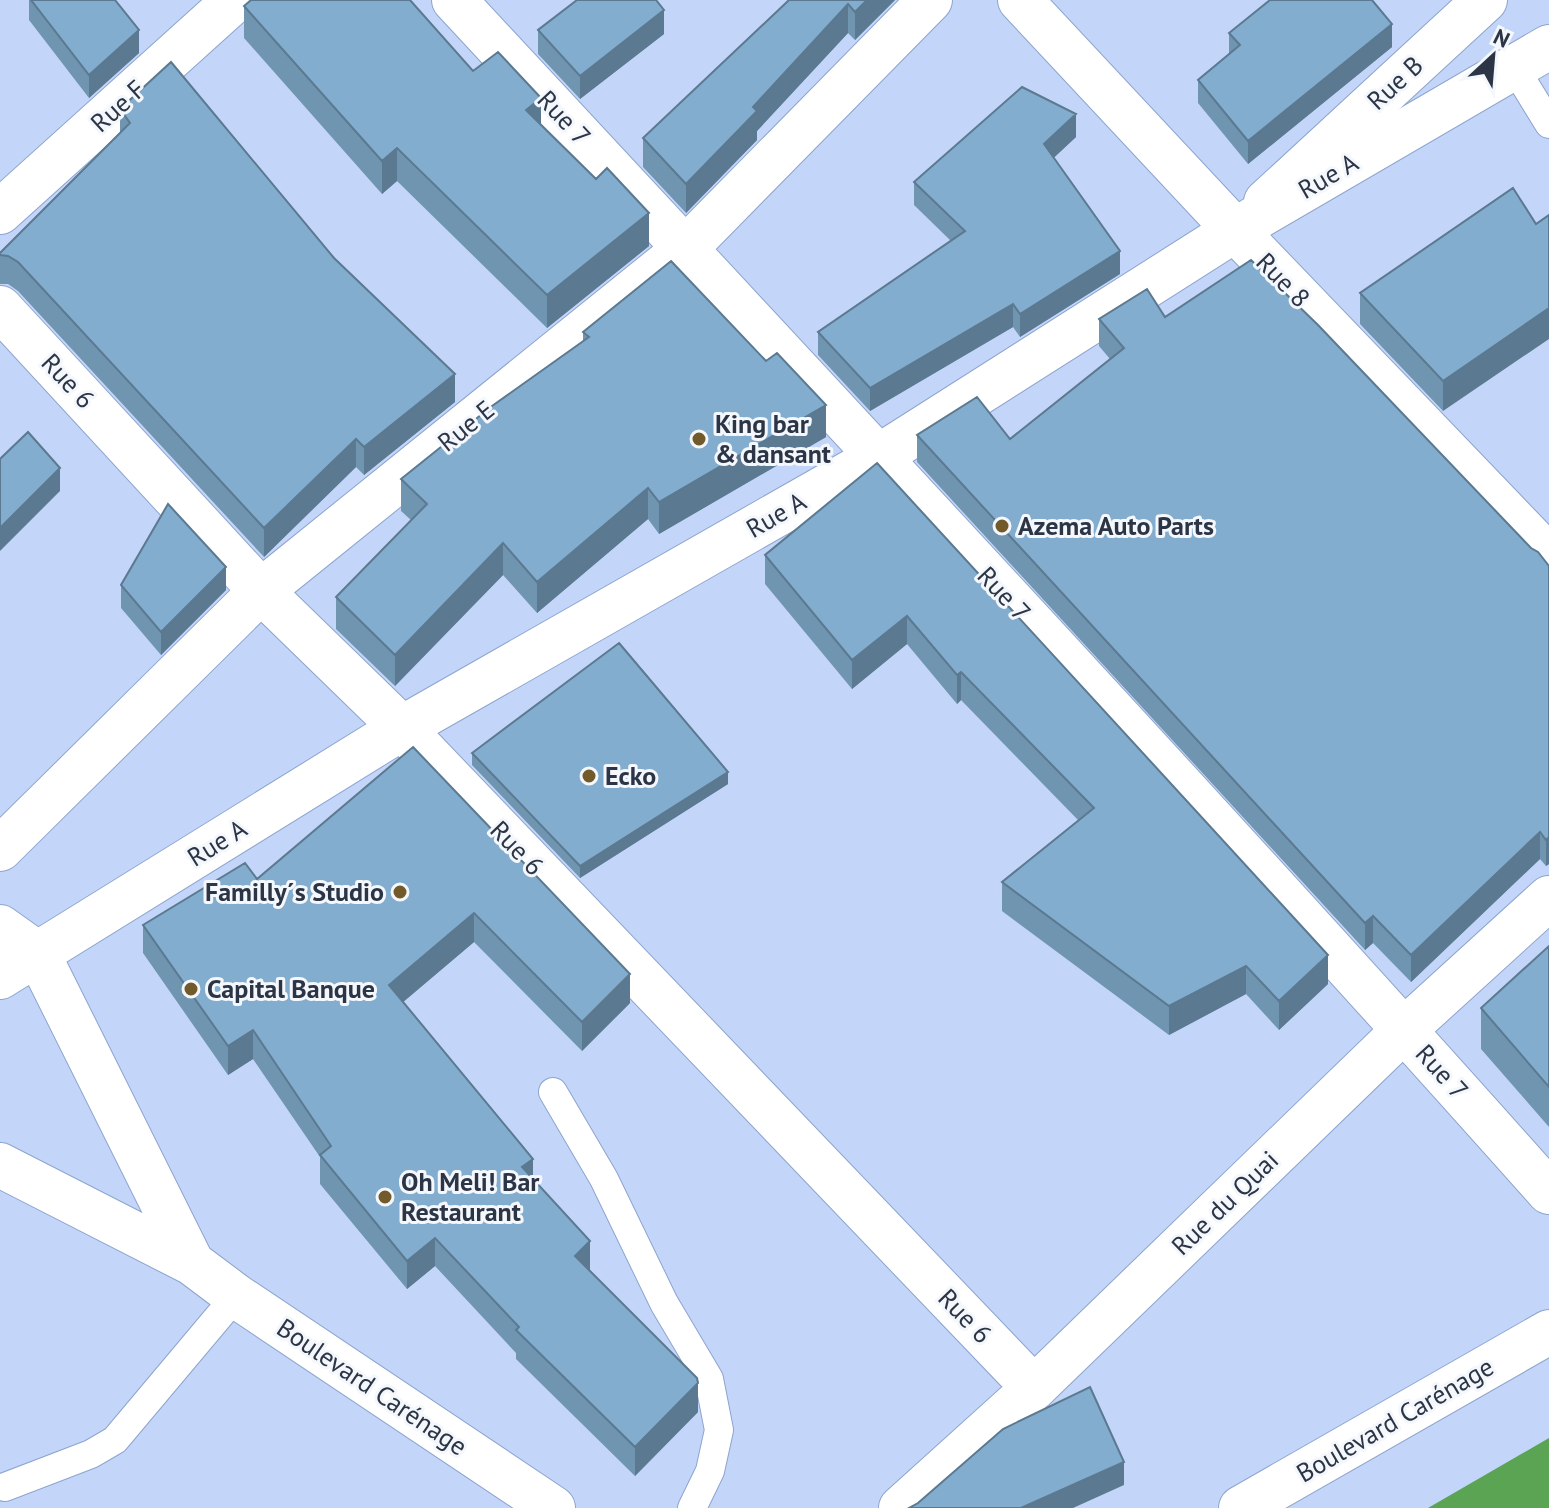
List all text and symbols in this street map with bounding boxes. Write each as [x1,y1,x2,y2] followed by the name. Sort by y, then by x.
[1453,16,1533,96] north arrow
[1489,22,1514,54] text: N
[1360,49,1430,117] street label: Rue B
[83,72,152,139] street label: Rue F
[531,83,598,152] street label: Rue 7
[1292,145,1364,206] street label: Rue A
[1249,245,1317,314] street label: Rue 8
[35,346,102,415] street label: Rue 6
[431,393,501,458] street label: Rue E
[715,407,831,470] place label: King bar & dansant
[690,430,708,448] marker: King bar & dansant
[740,484,812,545] street label: Rue A
[1018,509,1214,542] place label: Azema Auto Parts
[993,517,1011,535] marker: Azema Auto Parts
[971,559,1038,628] street label: Rue 7
[605,759,656,792] place label: Ecko
[580,767,598,785] marker: Ecko
[181,812,253,873] street label: Rue A
[483,813,551,882] street label: Rue 6
[205,875,384,908] place label: Familly´s Studio
[391,883,409,901] marker: Familly´s Studio
[207,972,375,1005] place label: Capital Banque
[182,980,200,998] marker: Capital Banque
[1409,1037,1476,1106] street label: Rue 7
[1164,1144,1285,1262] street label: Rue du Quai
[401,1165,540,1228] place label: Oh Meli! Bar Restaurant
[376,1188,394,1206] marker: Oh Meli! Bar Restaurant
[931,1281,999,1350] street label: Rue 6
[271,1311,474,1462] street label: Boulevard Carénage
[1290,1350,1499,1489] street label: Boulevard Carénage

